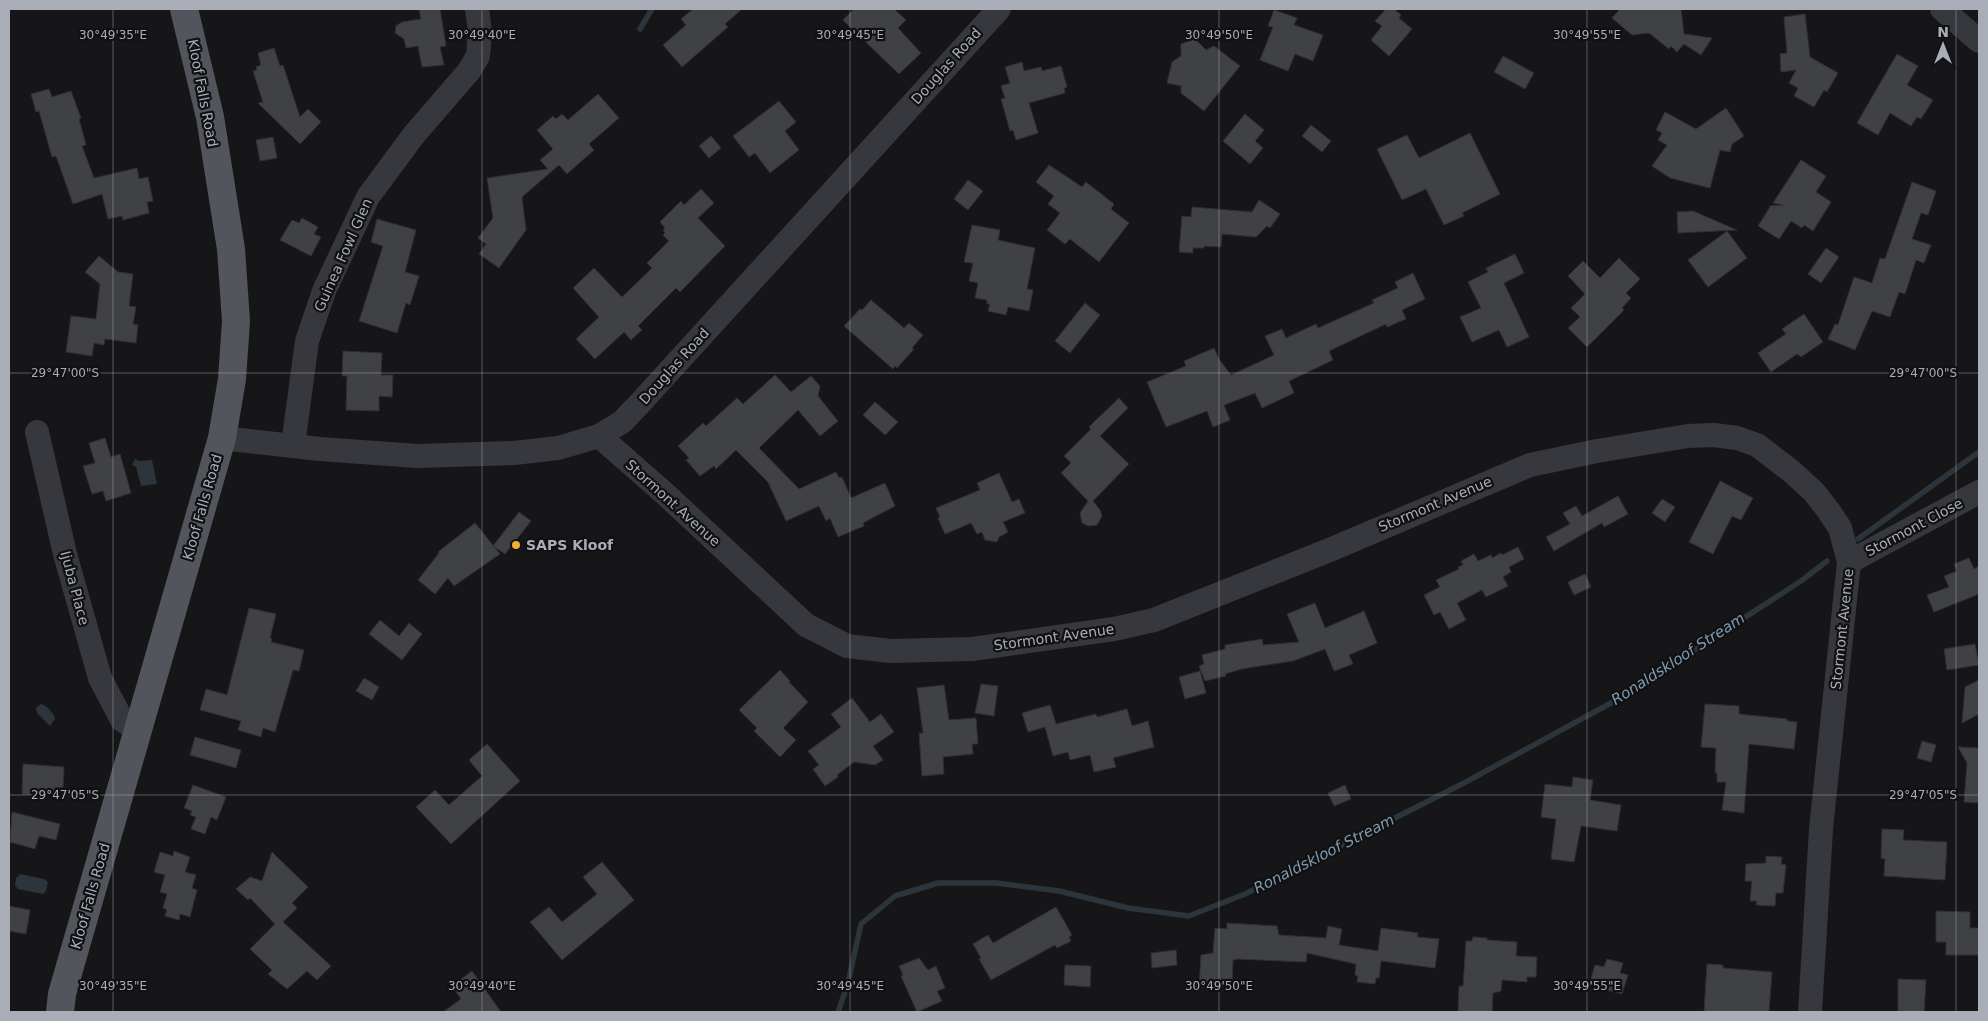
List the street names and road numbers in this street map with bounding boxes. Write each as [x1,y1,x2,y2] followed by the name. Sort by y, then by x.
[908,25,984,107] street label: Douglas Road
[185,38,221,148] street label: Kloof Falls Road
[311,196,375,314] street label: Guinea Fowl Glen
[636,325,712,407] street label: Douglas Road
[179,452,225,562] street label: Kloof Falls Road
[623,456,723,550] street label: Stormont Avenue
[1376,473,1494,535] street label: Stormont Avenue
[1863,495,1965,559] street label: Stormont Close
[57,549,93,627] street label: Ijuba Place
[1828,568,1856,690] street label: Stormont Avenue
[993,621,1115,653] street label: Stormont Avenue
[67,841,113,951] street label: Kloof Falls Road

